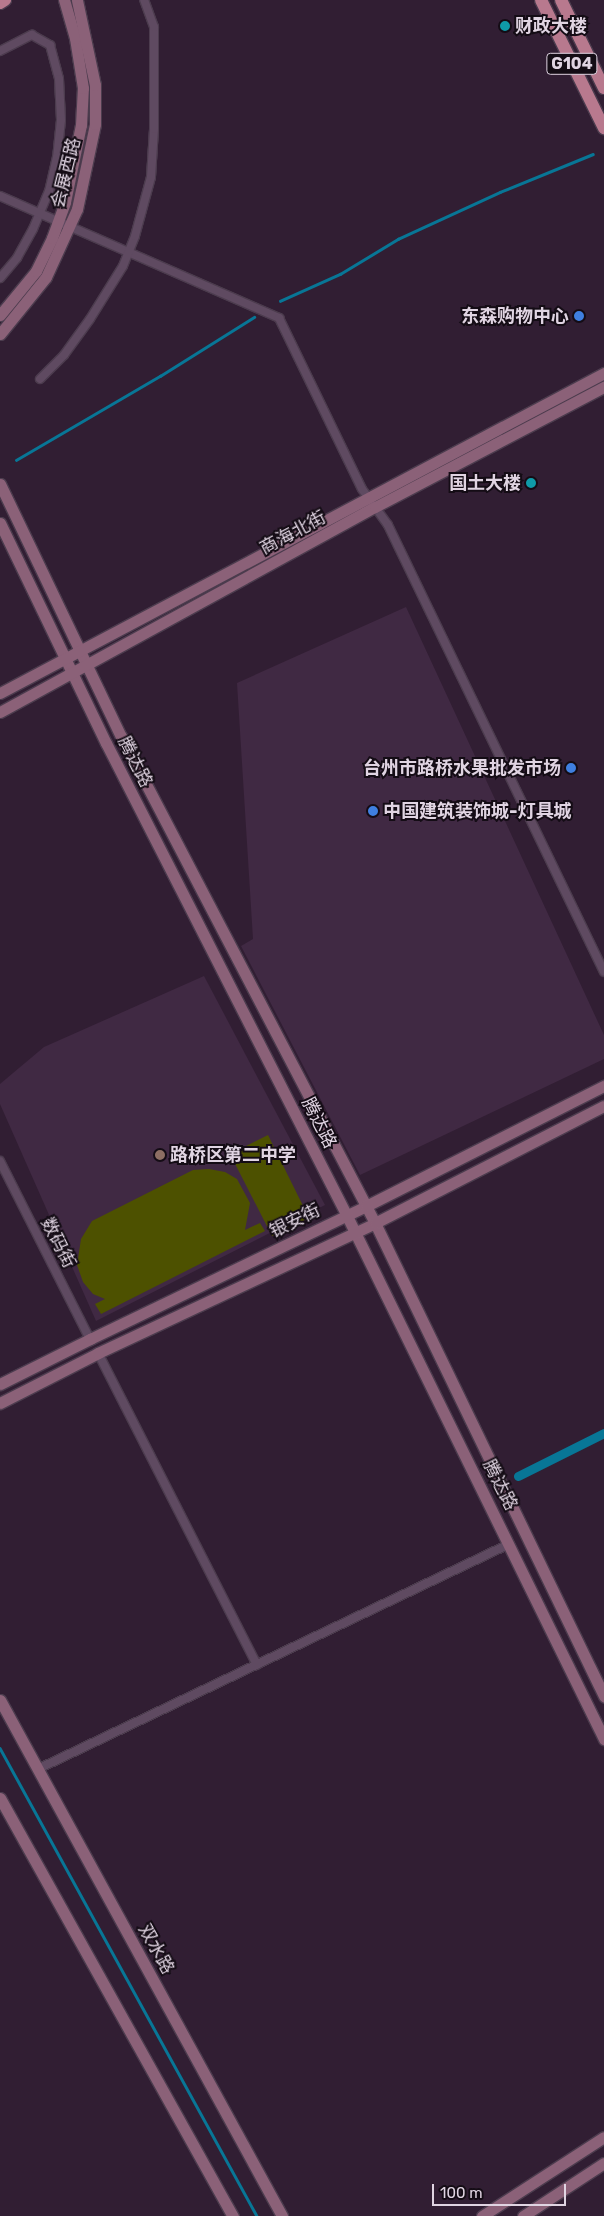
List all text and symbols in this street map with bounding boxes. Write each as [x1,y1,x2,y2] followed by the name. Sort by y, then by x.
[515,15,587,37] place label: 财政大楼
[499,20,511,32] marker: 财政大楼
[546,51,598,78] road number: G104
[47,135,85,211] street label: 会展西路
[461,305,569,327] place label: 东森购物中心
[573,310,585,322] marker: 东森购物中心
[449,472,521,494] place label: 国土大楼
[525,477,537,489] marker: 国土大楼
[256,507,330,559] street label: 商海北街
[113,733,157,791] street label: 腾达路
[363,757,561,779] place label: 台州市路桥水果批发市场
[565,762,577,774] marker: 台州市路桥水果批发市场
[383,800,572,822] place label: 中国建筑装饰城-灯具城
[367,805,379,817] marker: 中国建筑装饰城-灯具城
[297,1094,341,1152] street label: 腾达路
[170,1144,296,1166] place label: 路桥区第二中学
[154,1149,166,1161] marker: 路桥区第二中学
[266,1199,324,1243] street label: 银安街
[36,1214,80,1272] street label: 数码街
[478,1456,522,1514] street label: 腾达路
[133,1920,179,1978] street label: 双水路
[434,2174,568,2206] scale bar
[440,2184,482,2202] text: 100 m

